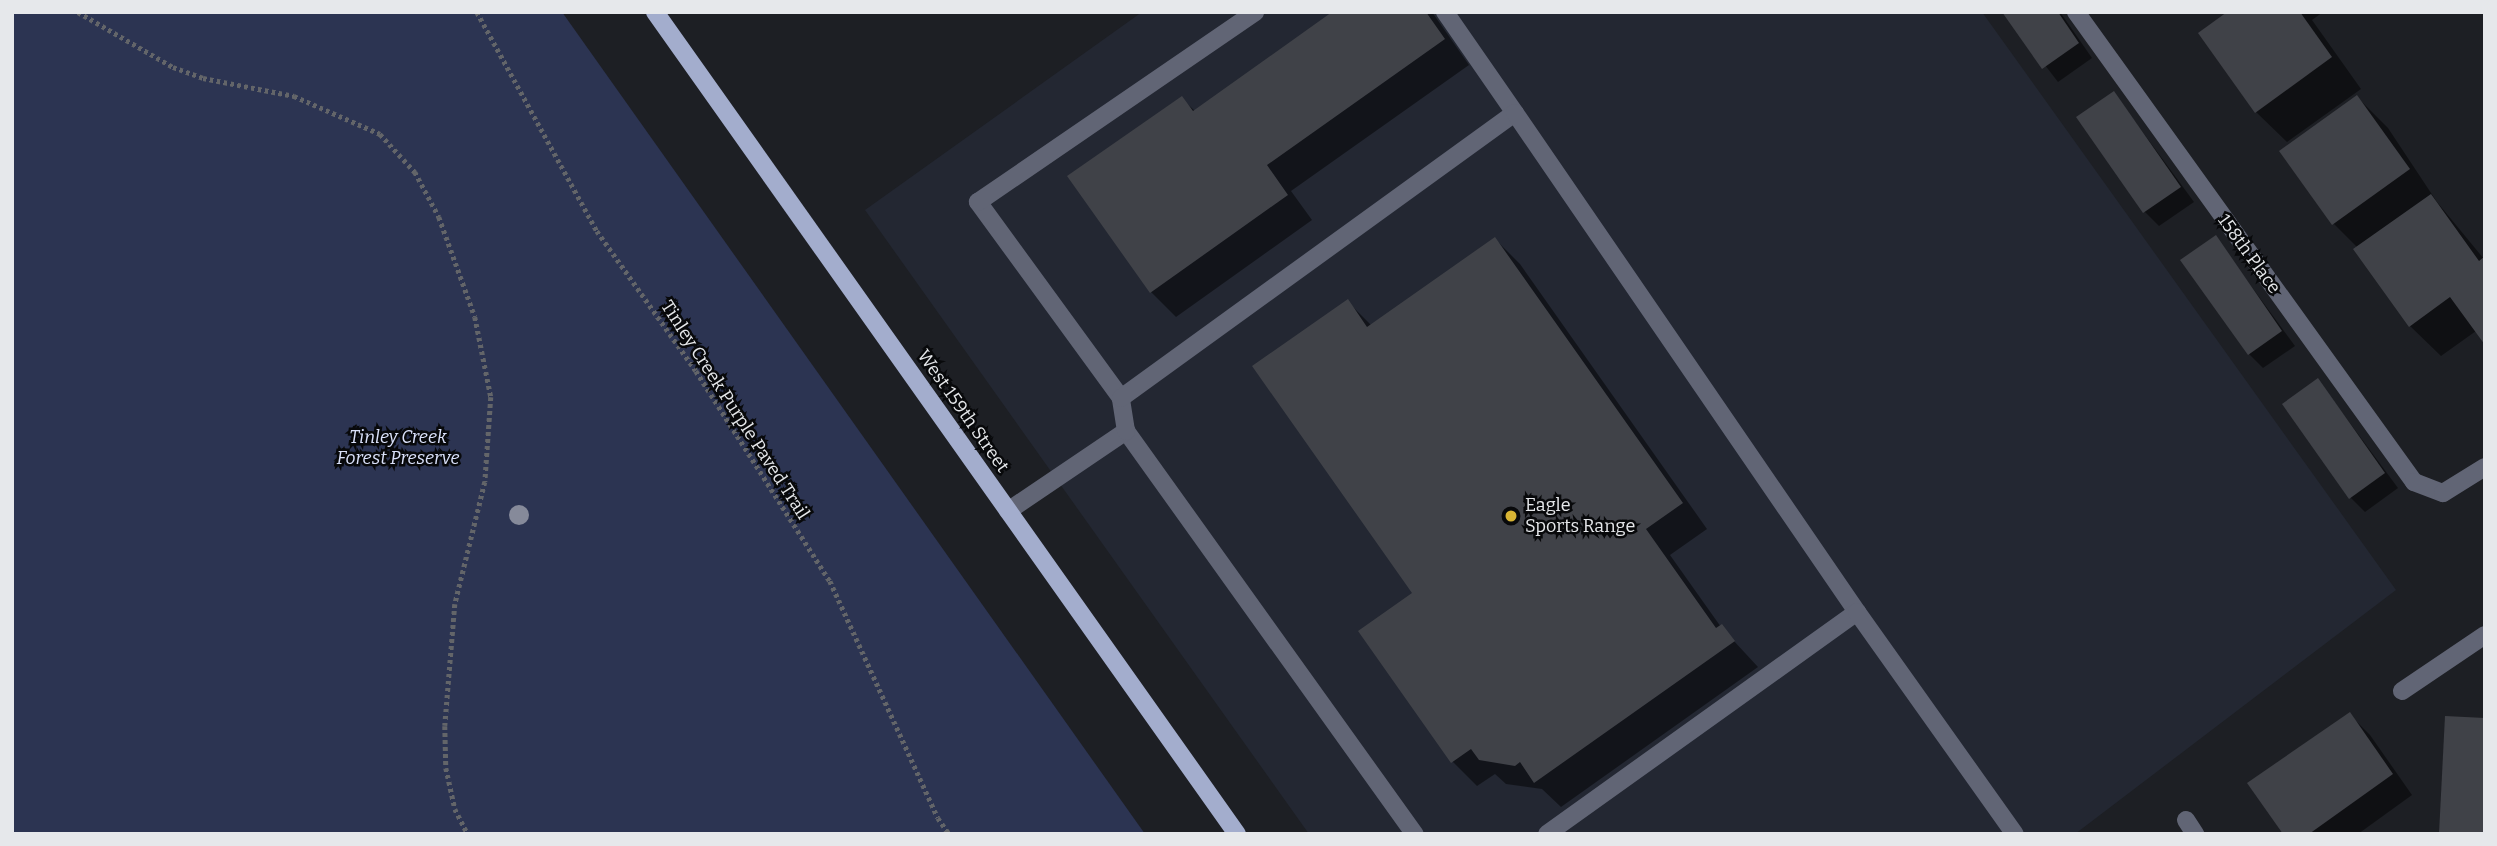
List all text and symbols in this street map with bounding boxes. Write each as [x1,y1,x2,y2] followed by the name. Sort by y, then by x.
[2213,210,2285,298] street label: 158th Place
[656,297,814,523] street label: Tinley Creek Purple Paved Trail
[913,345,1013,477] street label: West 159th Street
[337,427,459,470] park label: Tinley Creek Forest Preserve
[1525,495,1635,538] place label: Eagle Sports Range
[1503,508,1519,524] marker: Eagle Sports Range

